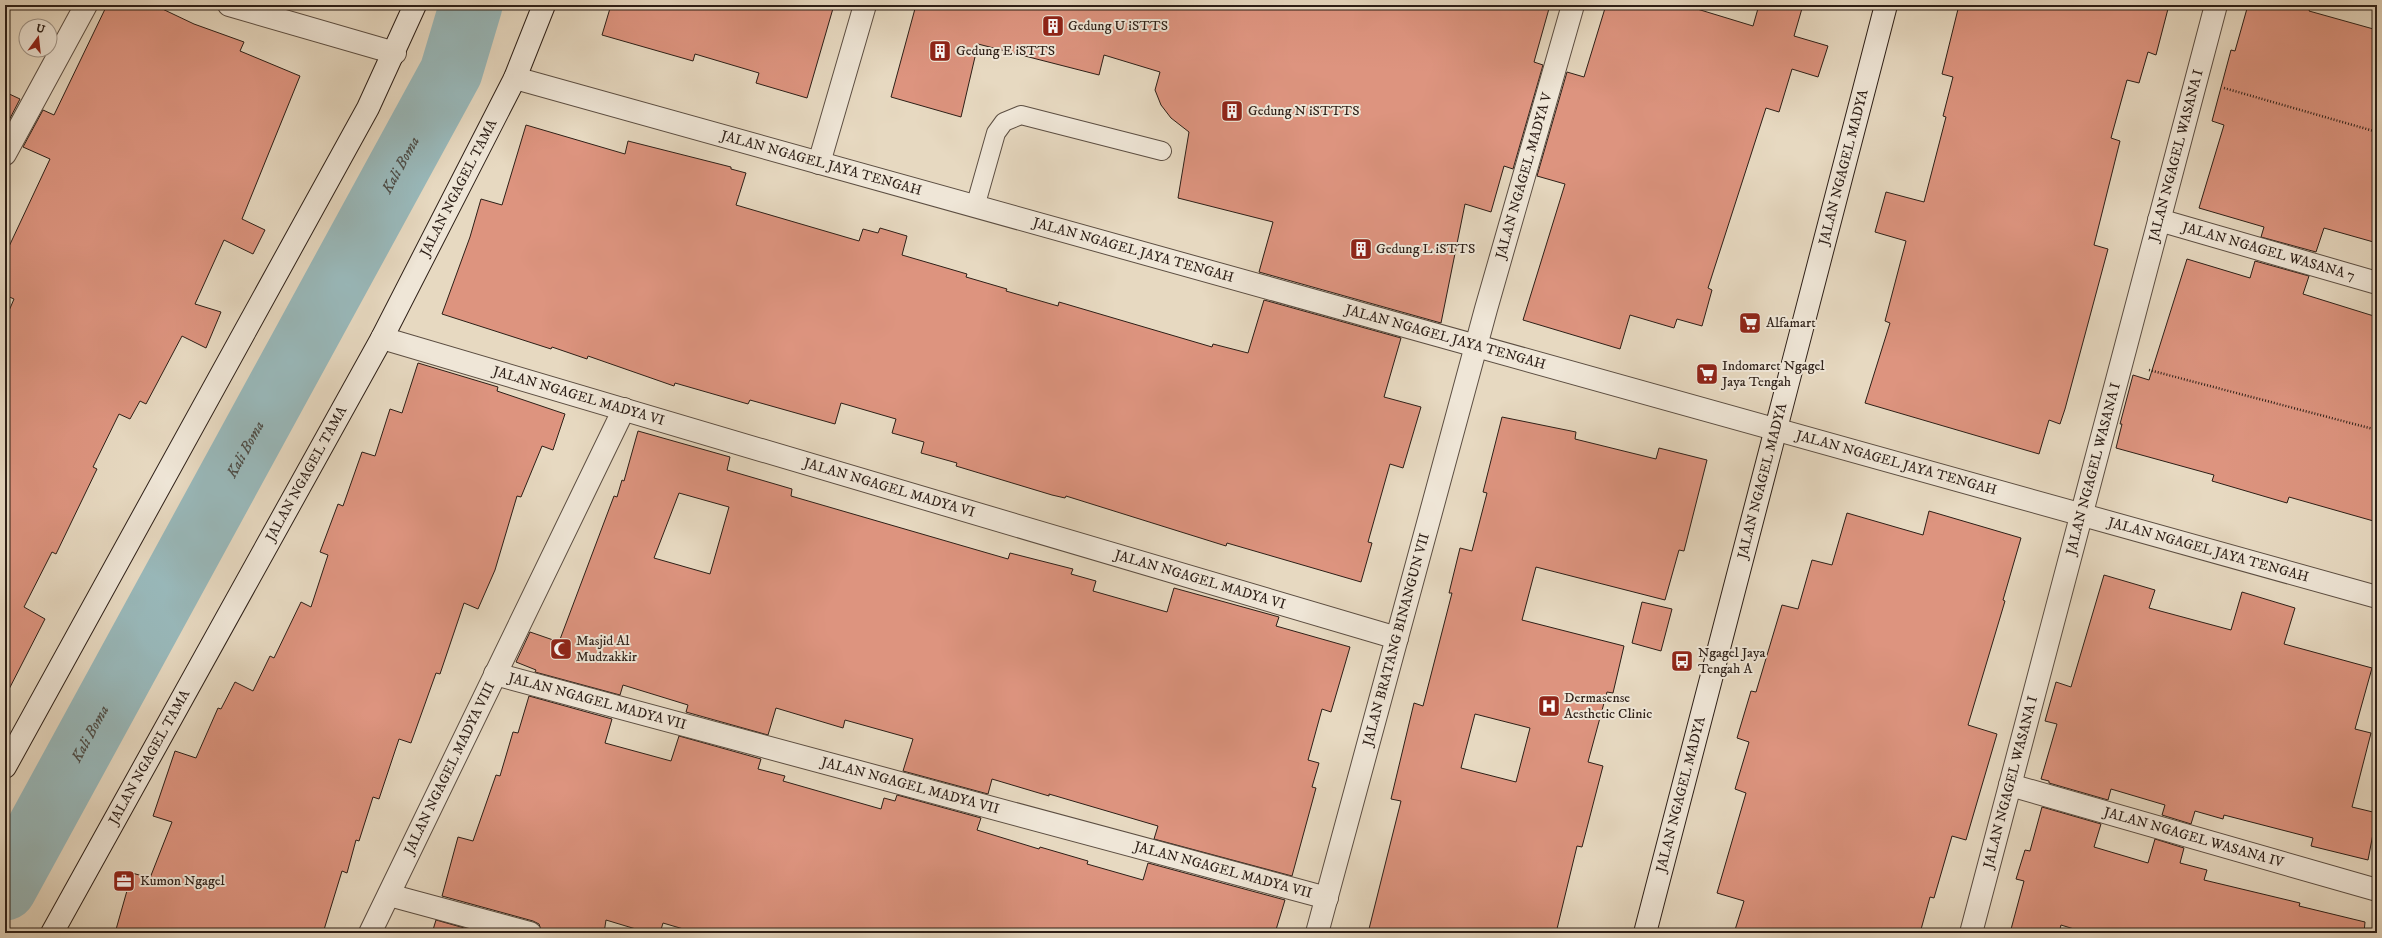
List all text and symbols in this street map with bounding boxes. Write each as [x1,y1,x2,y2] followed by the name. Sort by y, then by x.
[1040,13,1066,39] building icon: Gedung U iSTTS
[1068,17,1168,35] place label: Gedung U iSTTS
[18,18,58,58] north arrow
[34,21,47,37] text: U
[927,38,953,64] building icon: Gedung E iSTTS
[956,42,1055,60] place label: Gedung E iSTTS
[2144,67,2208,246] street label: JALAN NGAGEL WASANA I
[1814,87,1873,249] street label: JALAN NGAGEL MADYA
[1491,90,1557,263] street label: JALAN NGAGEL MADYA V
[1219,98,1245,124] building icon: Gedung N iSTTTS
[1248,102,1360,120] place label: Gedung N iSTTTS
[415,115,502,261] street label: JALAN NGAGEL TAMA
[717,126,924,200] street label: JALAN NGAGEL JAYA TENGAH
[377,133,423,197] water label: Kali Boma
[1029,213,1236,287] street label: JALAN NGAGEL JAYA TENGAH
[2178,218,2357,285] street label: JALAN NGAGEL WASANA 7
[1348,236,1374,262] building icon: Gedung L iSTTS
[1376,240,1475,258] place label: Gedung L iSTTS
[1341,300,1548,374] street label: JALAN NGAGEL JAYA TENGAH
[1737,310,1763,336] supermarket icon: Alfamart
[1766,314,1816,332] place label: Alfamart
[1720,357,1825,391] place label: Indomaret Ngagel Jaya Tengah
[1694,361,1720,387] supermarket icon: Indomaret Ngagel Jaya Tengah
[489,362,667,430] street label: JALAN NGAGEL MADYA VI
[2062,381,2125,559] street label: JALAN NGAGEL WASANA I
[1733,400,1791,563] street label: JALAN NGAGEL MADYA
[261,402,352,546] street label: JALAN NGAGEL TAMA
[221,418,268,482] water label: Kali Boma
[1792,426,1999,500] street label: JALAN NGAGEL JAYA TENGAH
[800,454,977,522] street label: JALAN NGAGEL MADYA VI
[2104,513,2311,587] street label: JALAN NGAGEL JAYA TENGAH
[1359,531,1434,750] street label: JALAN BRATANG BINANGUN VII
[1110,545,1288,614] street label: JALAN NGAGEL MADYA VI
[576,632,638,666] place label: Masjid Al Mudzakkir
[548,636,574,662] mosque icon: Masjid Al Mudzakkir
[1698,644,1766,678] place label: Ngagel Jaya Tengah A
[1669,648,1695,674] bus stop icon: Ngagel Jaya Tengah A
[504,668,689,734] street label: JALAN NGAGEL MADYA VII
[400,679,499,859] street label: JALAN NGAGEL MADYA VIII
[104,686,195,830] street label: JALAN NGAGEL TAMA
[1564,689,1652,723] place label: Dermasense Aesthetic Clinic
[1536,693,1562,719] hospital icon: Dermasense Aesthetic Clinic
[1979,694,2042,872] street label: JALAN NGAGEL WASANA I
[66,702,113,766] water label: Kali Boma
[1652,714,1710,876] street label: JALAN NGAGEL MADYA
[817,753,1001,818] street label: JALAN NGAGEL MADYA VII
[2100,803,2287,872] street label: JALAN NGAGEL WASANA IV
[1130,837,1314,903] street label: JALAN NGAGEL MADYA VII
[111,868,137,894] office icon: Kumon Ngagel
[140,872,226,890] place label: Kumon Ngagel

